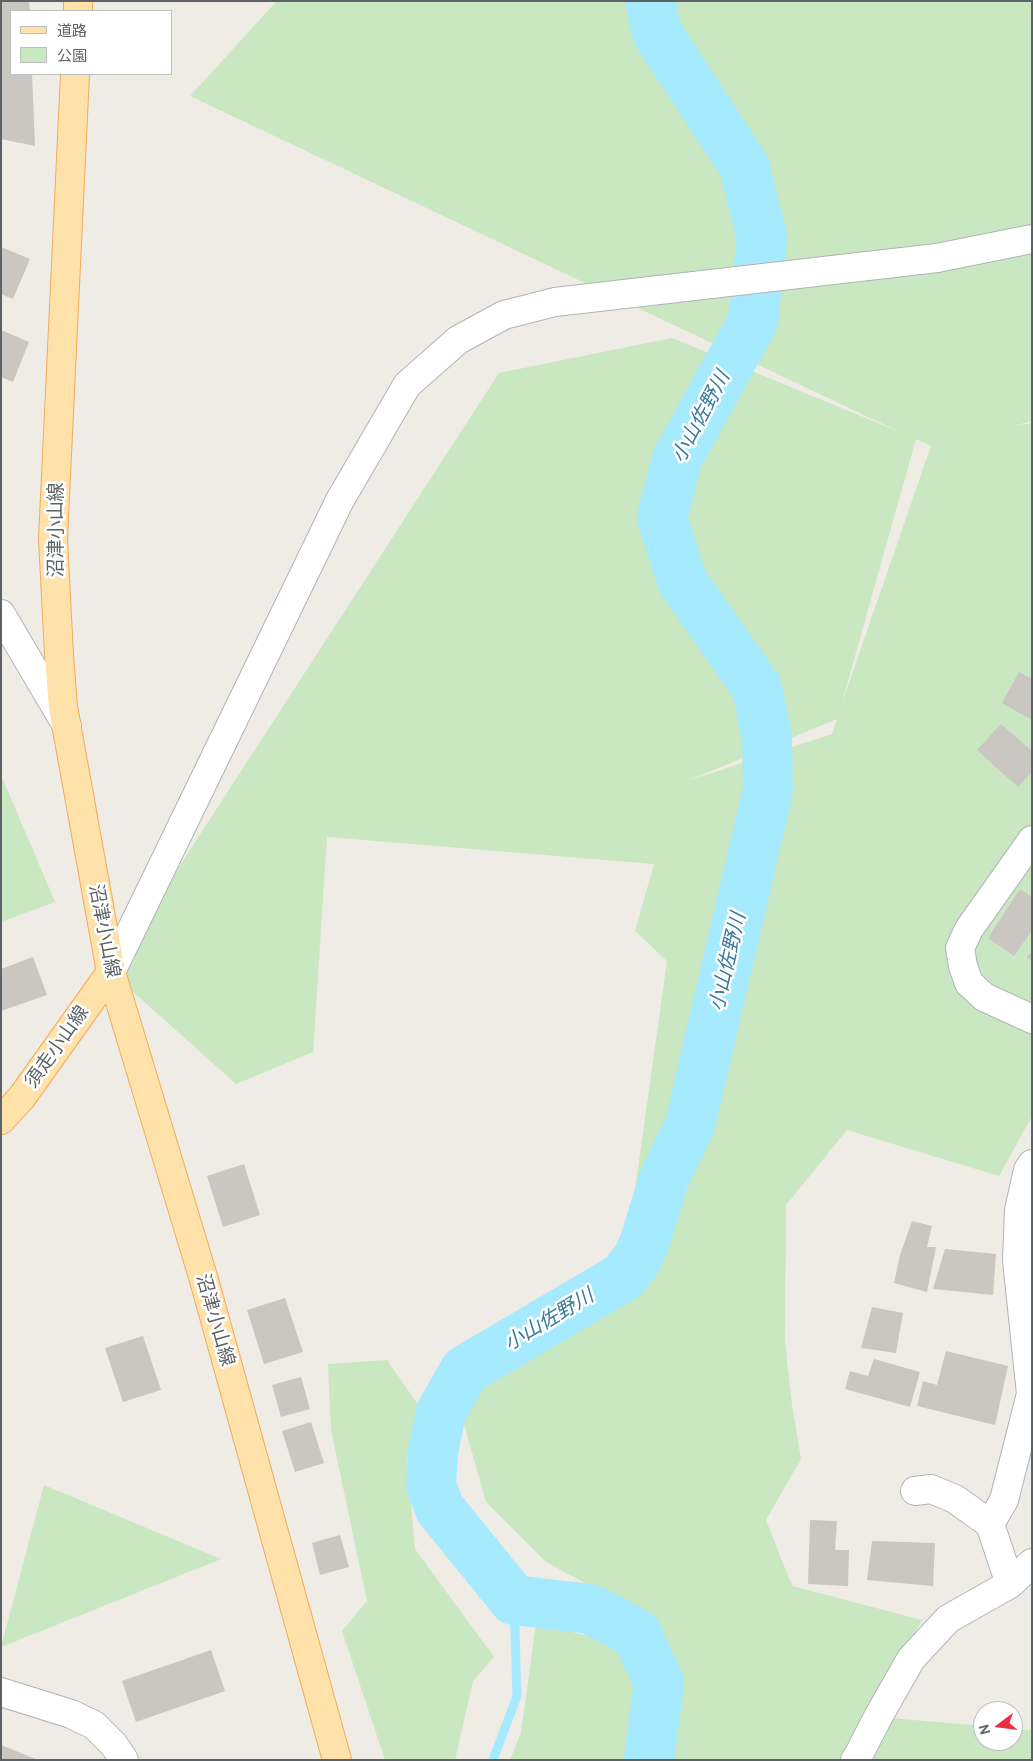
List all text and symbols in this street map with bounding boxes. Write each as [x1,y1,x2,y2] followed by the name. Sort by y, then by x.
[10,10,172,75] legend
[57,22,87,40] text: 道路
[57,47,87,65] text: 公園
[667,367,735,467] water label: 小山佐野川
[45,483,67,577] street label: 沼津小山線
[84,882,124,980] street label: 沼津小山線
[705,911,751,1013] water label: 小山佐野川
[20,1002,94,1092] street label: 須走小山線
[191,1271,239,1369] street label: 沼津小山線
[500,1284,598,1356] water label: 小山佐野川
[973,1701,1023,1751] north arrow
[975,1723,994,1737] text: N

